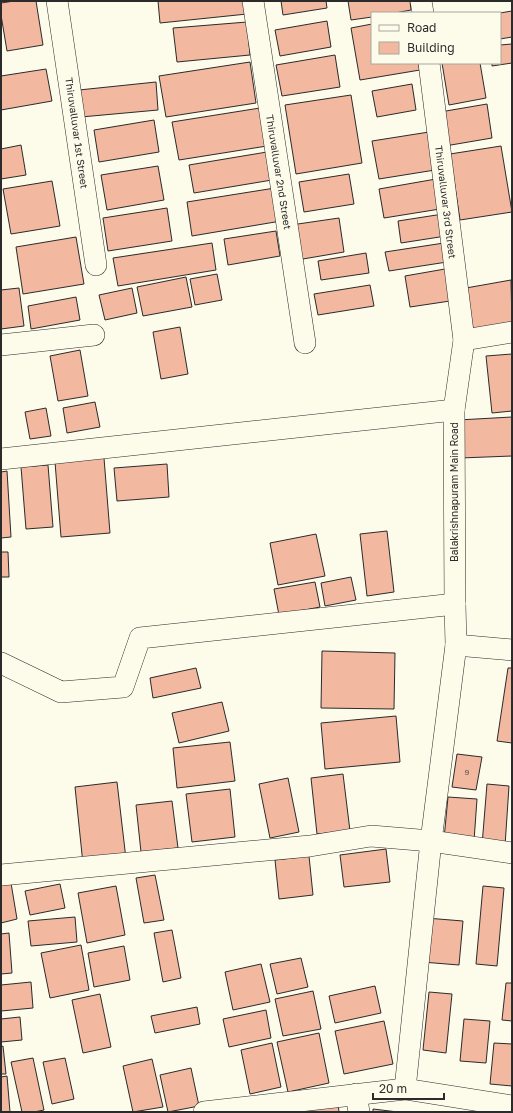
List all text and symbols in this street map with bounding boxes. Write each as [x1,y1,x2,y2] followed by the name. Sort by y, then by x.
[371,12,501,64] legend
[407,20,436,35] text: Road
[407,40,455,55] text: Building
[63,77,91,189] street label: Thiruvalluvar 1st Street
[264,114,294,230] street label: Thiruvalluvar 2nd Street
[433,145,459,259] street label: Thiruvalluvar 3rd Street
[448,422,460,562] street label: Balakrishnapuram Main Road
[465,767,470,777] house number: 9
[373,1075,444,1101] scale bar
[379,1081,407,1096] text: 20 m

